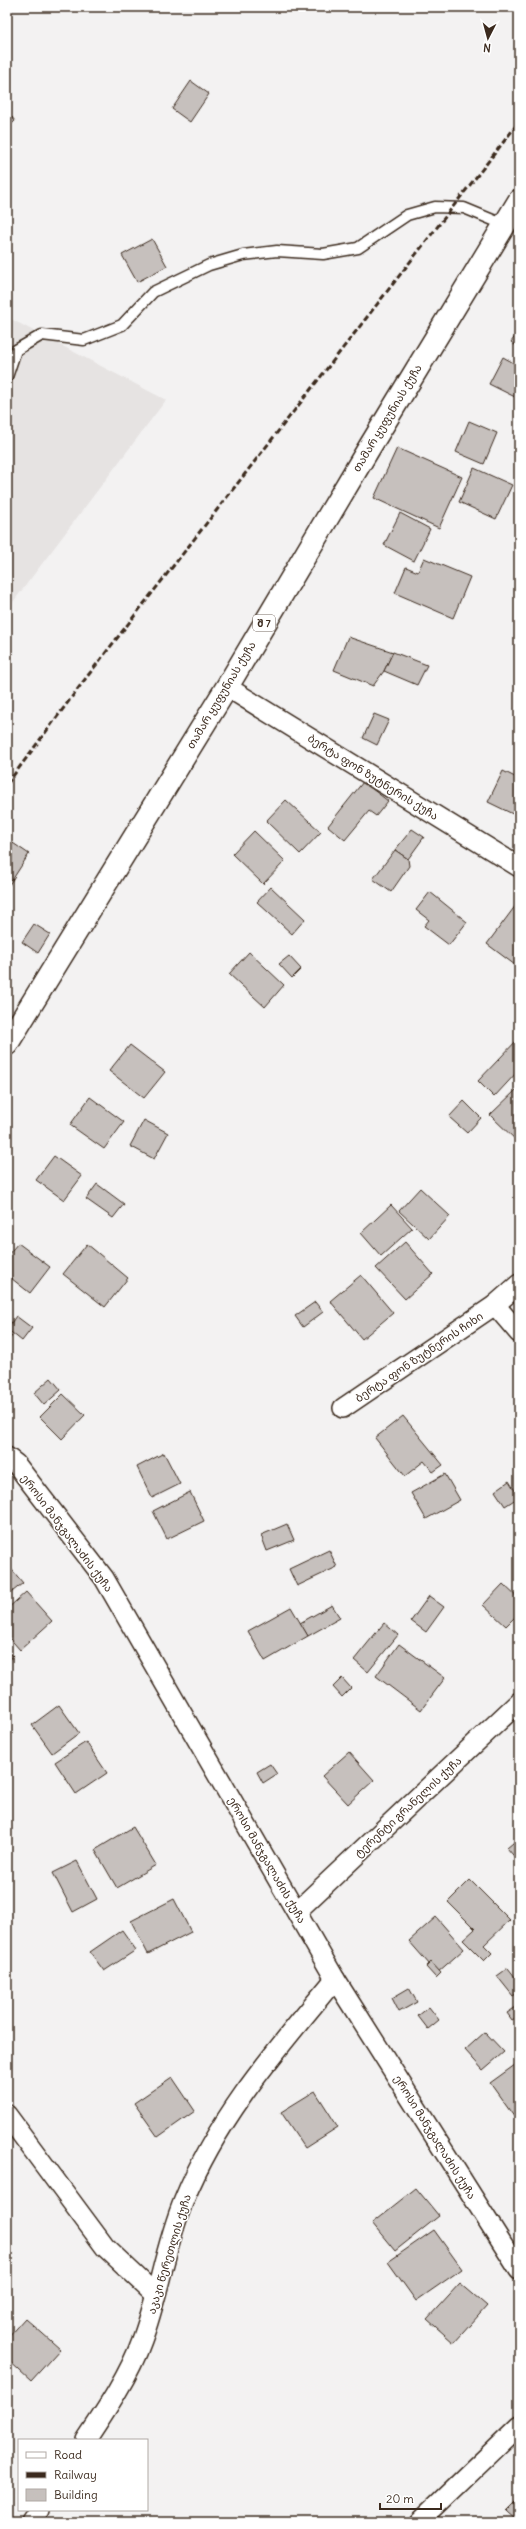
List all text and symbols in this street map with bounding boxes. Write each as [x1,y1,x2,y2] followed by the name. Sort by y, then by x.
[468,18,508,58] north arrow
[482,41,491,55] text: N
[349,362,425,474] street label: თამარ ყუფუნიას ქუჩა
[253,615,275,631] road number: შ 7
[183,639,259,751] street label: თამარ ყუფუნიას ქუჩა
[305,731,441,823] street label: ბერტა ფონ ზუტნერის ქუჩა
[352,1309,486,1405] street label: ბერტა ფონ ზუტნერის ჩიხი
[18,1471,116,1595] street label: ეროსი მანჯგალაძის ქუჩა
[351,1754,465,1860] street label: ტერენტი გრანელის ქუჩა
[225,1794,309,1926] street label: ეროსი მანჯგალაძის ქუჩა
[391,2072,479,2202] street label: ეროსი მანჯგალაძის ქუჩა
[144,2192,194,2316] street label: აკაკი წერეთლის ქუჩა
[18,2439,148,2511] legend
[54,2447,82,2462] text: Road
[54,2467,97,2482] text: Railway
[380,2485,441,2511] scale bar
[54,2487,98,2502] text: Building
[386,2491,414,2506] text: 20 m

